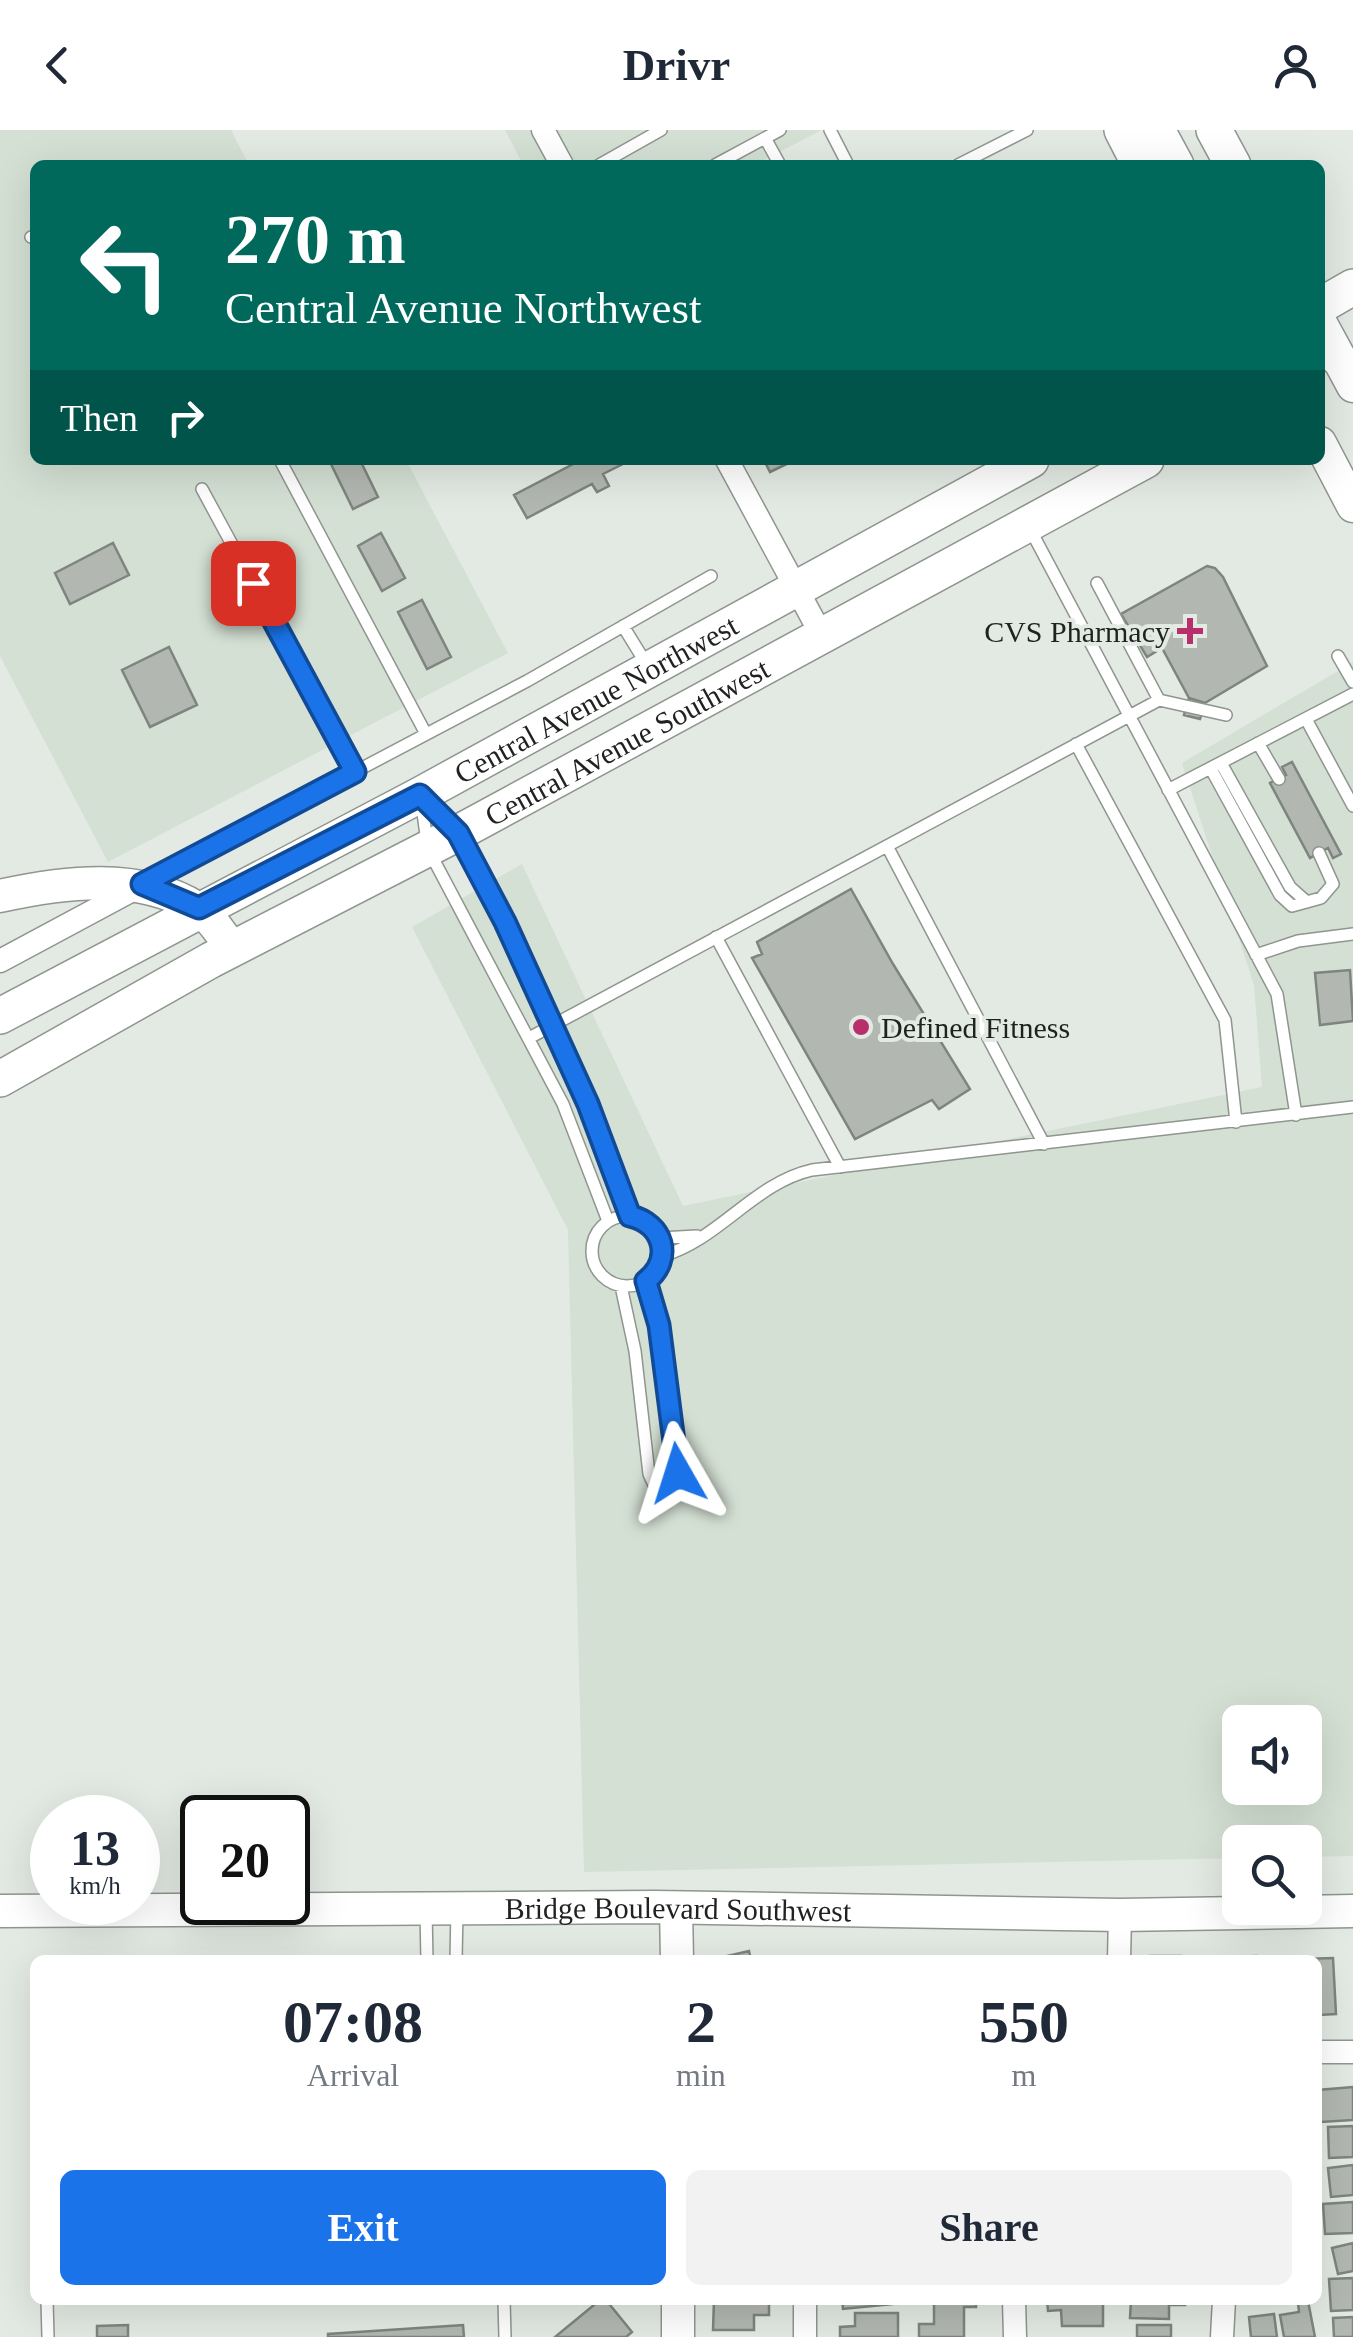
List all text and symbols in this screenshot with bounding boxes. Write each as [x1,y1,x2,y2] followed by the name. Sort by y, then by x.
[30,38,85,93] icon: back
[1268,38,1323,93] icon: person
[623,40,730,90] text: Drivr
[60,200,190,330] icon: left
[225,201,406,278] text: 270 m
[225,283,702,333] text: Central Avenue Northwest
[158,390,213,445] icon: right
[60,397,138,439] text: Then
[211,541,296,626] pin
[226,556,281,611] icon: arrive
[448,607,744,790] street label: Central Avenue Northwest
[984,615,1170,648] place label: CVS Pharmacy
[1179,620,1201,642] marker: CVS Pharmacy
[479,651,775,832] street label: Central Avenue Southwest
[881,1011,1070,1044] place label: Defined Fitness
[850,1016,872,1038] marker: Defined Fitness
[626,1421,730,1525] position arrow
[1222,1705,1322,1925] map controls
[1222,1705,1322,1805] button: sound
[180,1795,310,1925] speed limit sign: 20
[70,1820,120,1876] text: 13
[1222,1825,1322,1925] button: search
[69,1872,121,1899] text: km/h
[505,1890,852,1927] street label: Bridge Boulevard Southwest
[283,1989,423,2055] text: 07:08
[686,1989,716,2055] text: 2
[979,1989,1069,2055] text: 550
[307,2057,399,2093] text: Arrival
[676,2057,726,2093] text: min
[1011,2057,1036,2093] text: m
[60,2170,666,2285] button: Exit
[686,2170,1292,2285] button: Share

